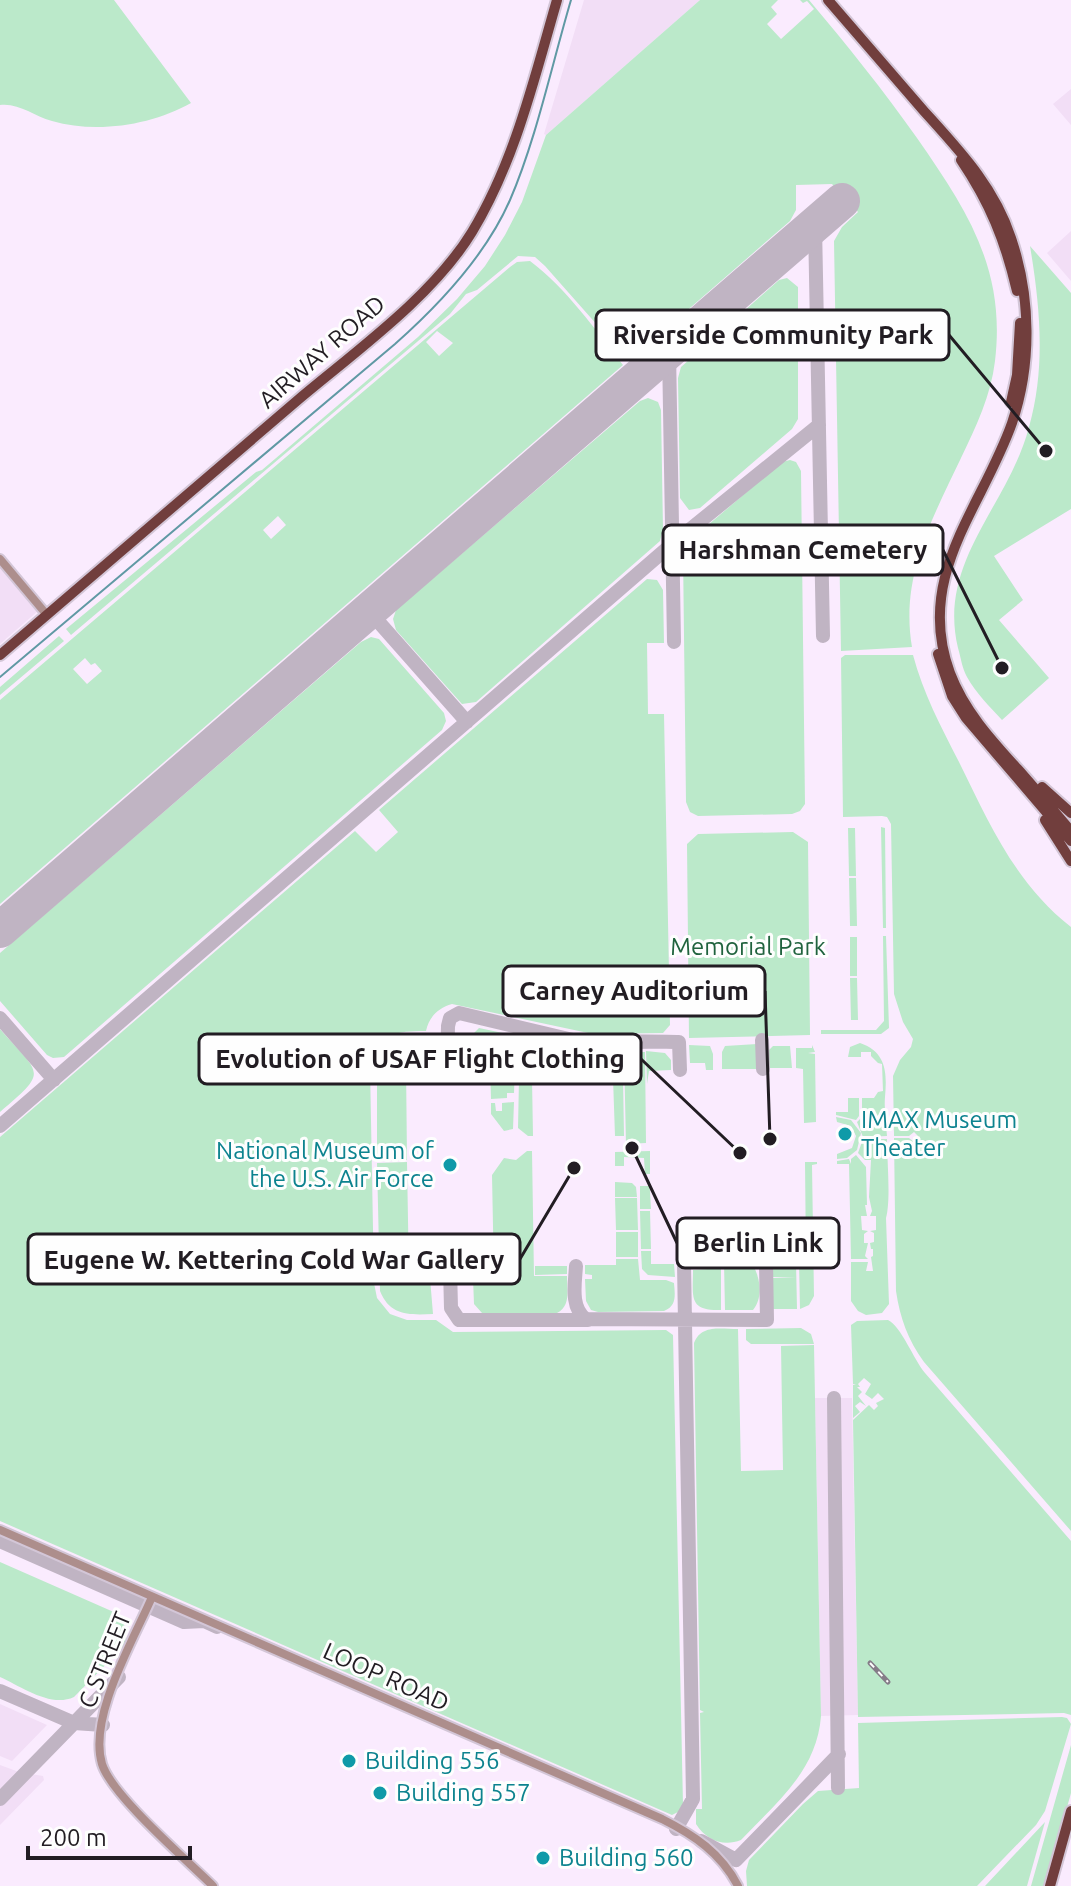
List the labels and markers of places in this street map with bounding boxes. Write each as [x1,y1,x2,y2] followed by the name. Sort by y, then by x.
[596,310,949,360] callout: Riverside Community Park
[663,525,943,575] callout: Harshman Cemetery
[503,966,765,1016] callout: Carney Auditorium
[199,1034,641,1084] callout: Evolution of USAF Flight Clothing
[861,1106,1017,1161] place label: IMAX Museum Theater
[836,1125,854,1143] marker: IMAX Museum Theater
[216,1137,435,1192] place label: National Museum of the U.S. Air Force
[441,1156,459,1174] marker: National Museum of the U.S. Air Force
[677,1218,839,1268] callout: Berlin Link
[28,1234,520,1284] callout: Eugene W. Kettering Cold War Gallery
[365,1747,500,1774] place label: Building 556
[340,1752,358,1770] marker: Building 556
[396,1779,531,1806] place label: Building 557
[371,1784,389,1802] marker: Building 557
[559,1844,694,1871] place label: Building 560
[534,1849,552,1867] marker: Building 560

